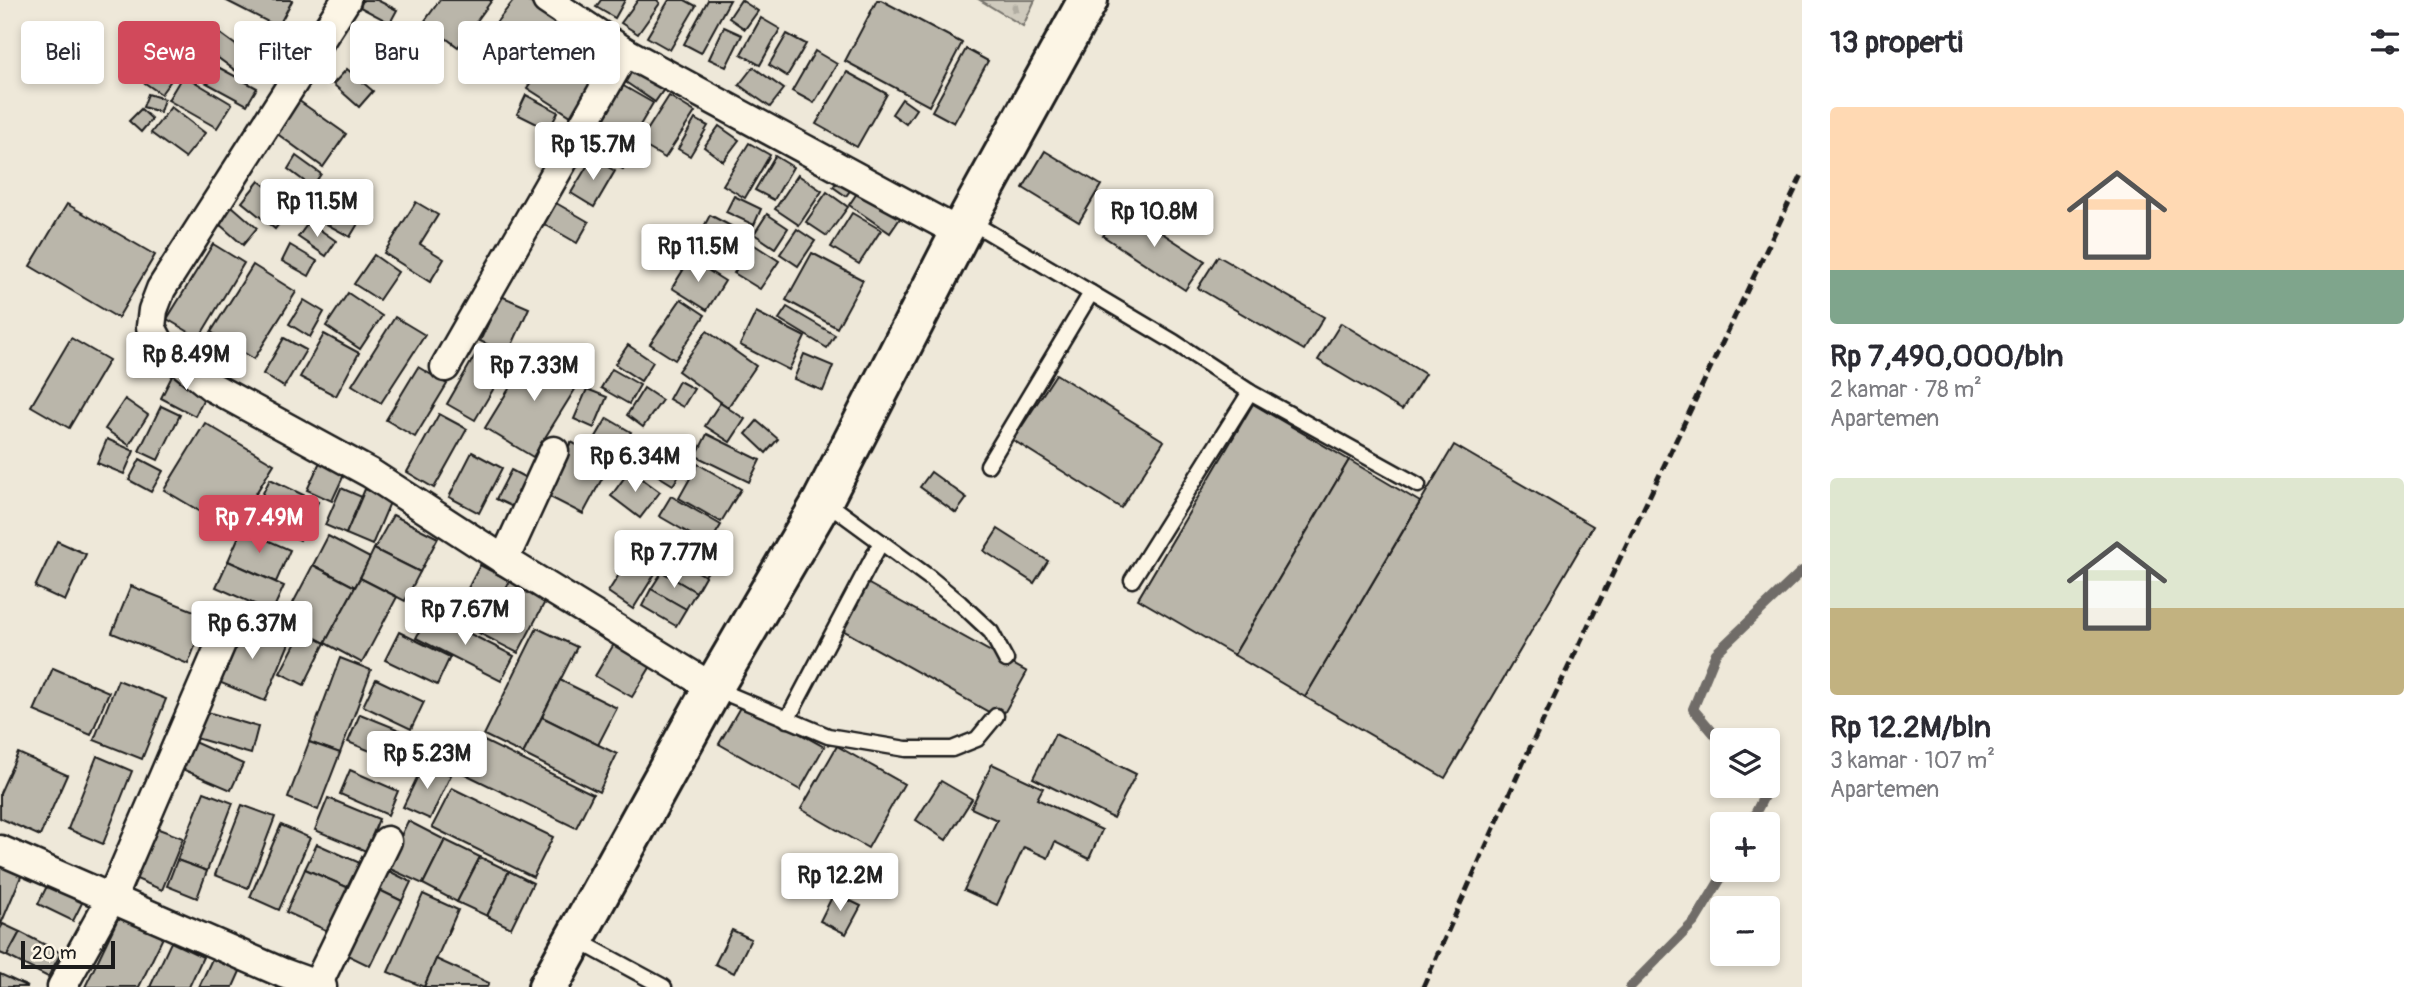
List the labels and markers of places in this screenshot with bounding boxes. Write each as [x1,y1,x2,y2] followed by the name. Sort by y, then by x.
[521,122,665,182] pin: Rp 15.7M
[245,180,389,239] pin: Rp 11.5M
[1082,190,1226,249] pin: Rp 10.8M
[626,224,770,284] pin: Rp 11.5M
[114,332,258,392] pin: Rp 8.49M
[462,344,606,403] pin: Rp 7.33M
[563,434,707,494] pin: Rp 6.34M
[187,496,331,555] pin: Rp 7.49M
[602,530,746,590] pin: Rp 7.77M
[393,588,537,647] pin: Rp 7.67M
[180,602,324,661] pin: Rp 6.37M
[355,732,499,791] pin: Rp 5.23M
[768,853,912,913] pin: Rp 12.2M

